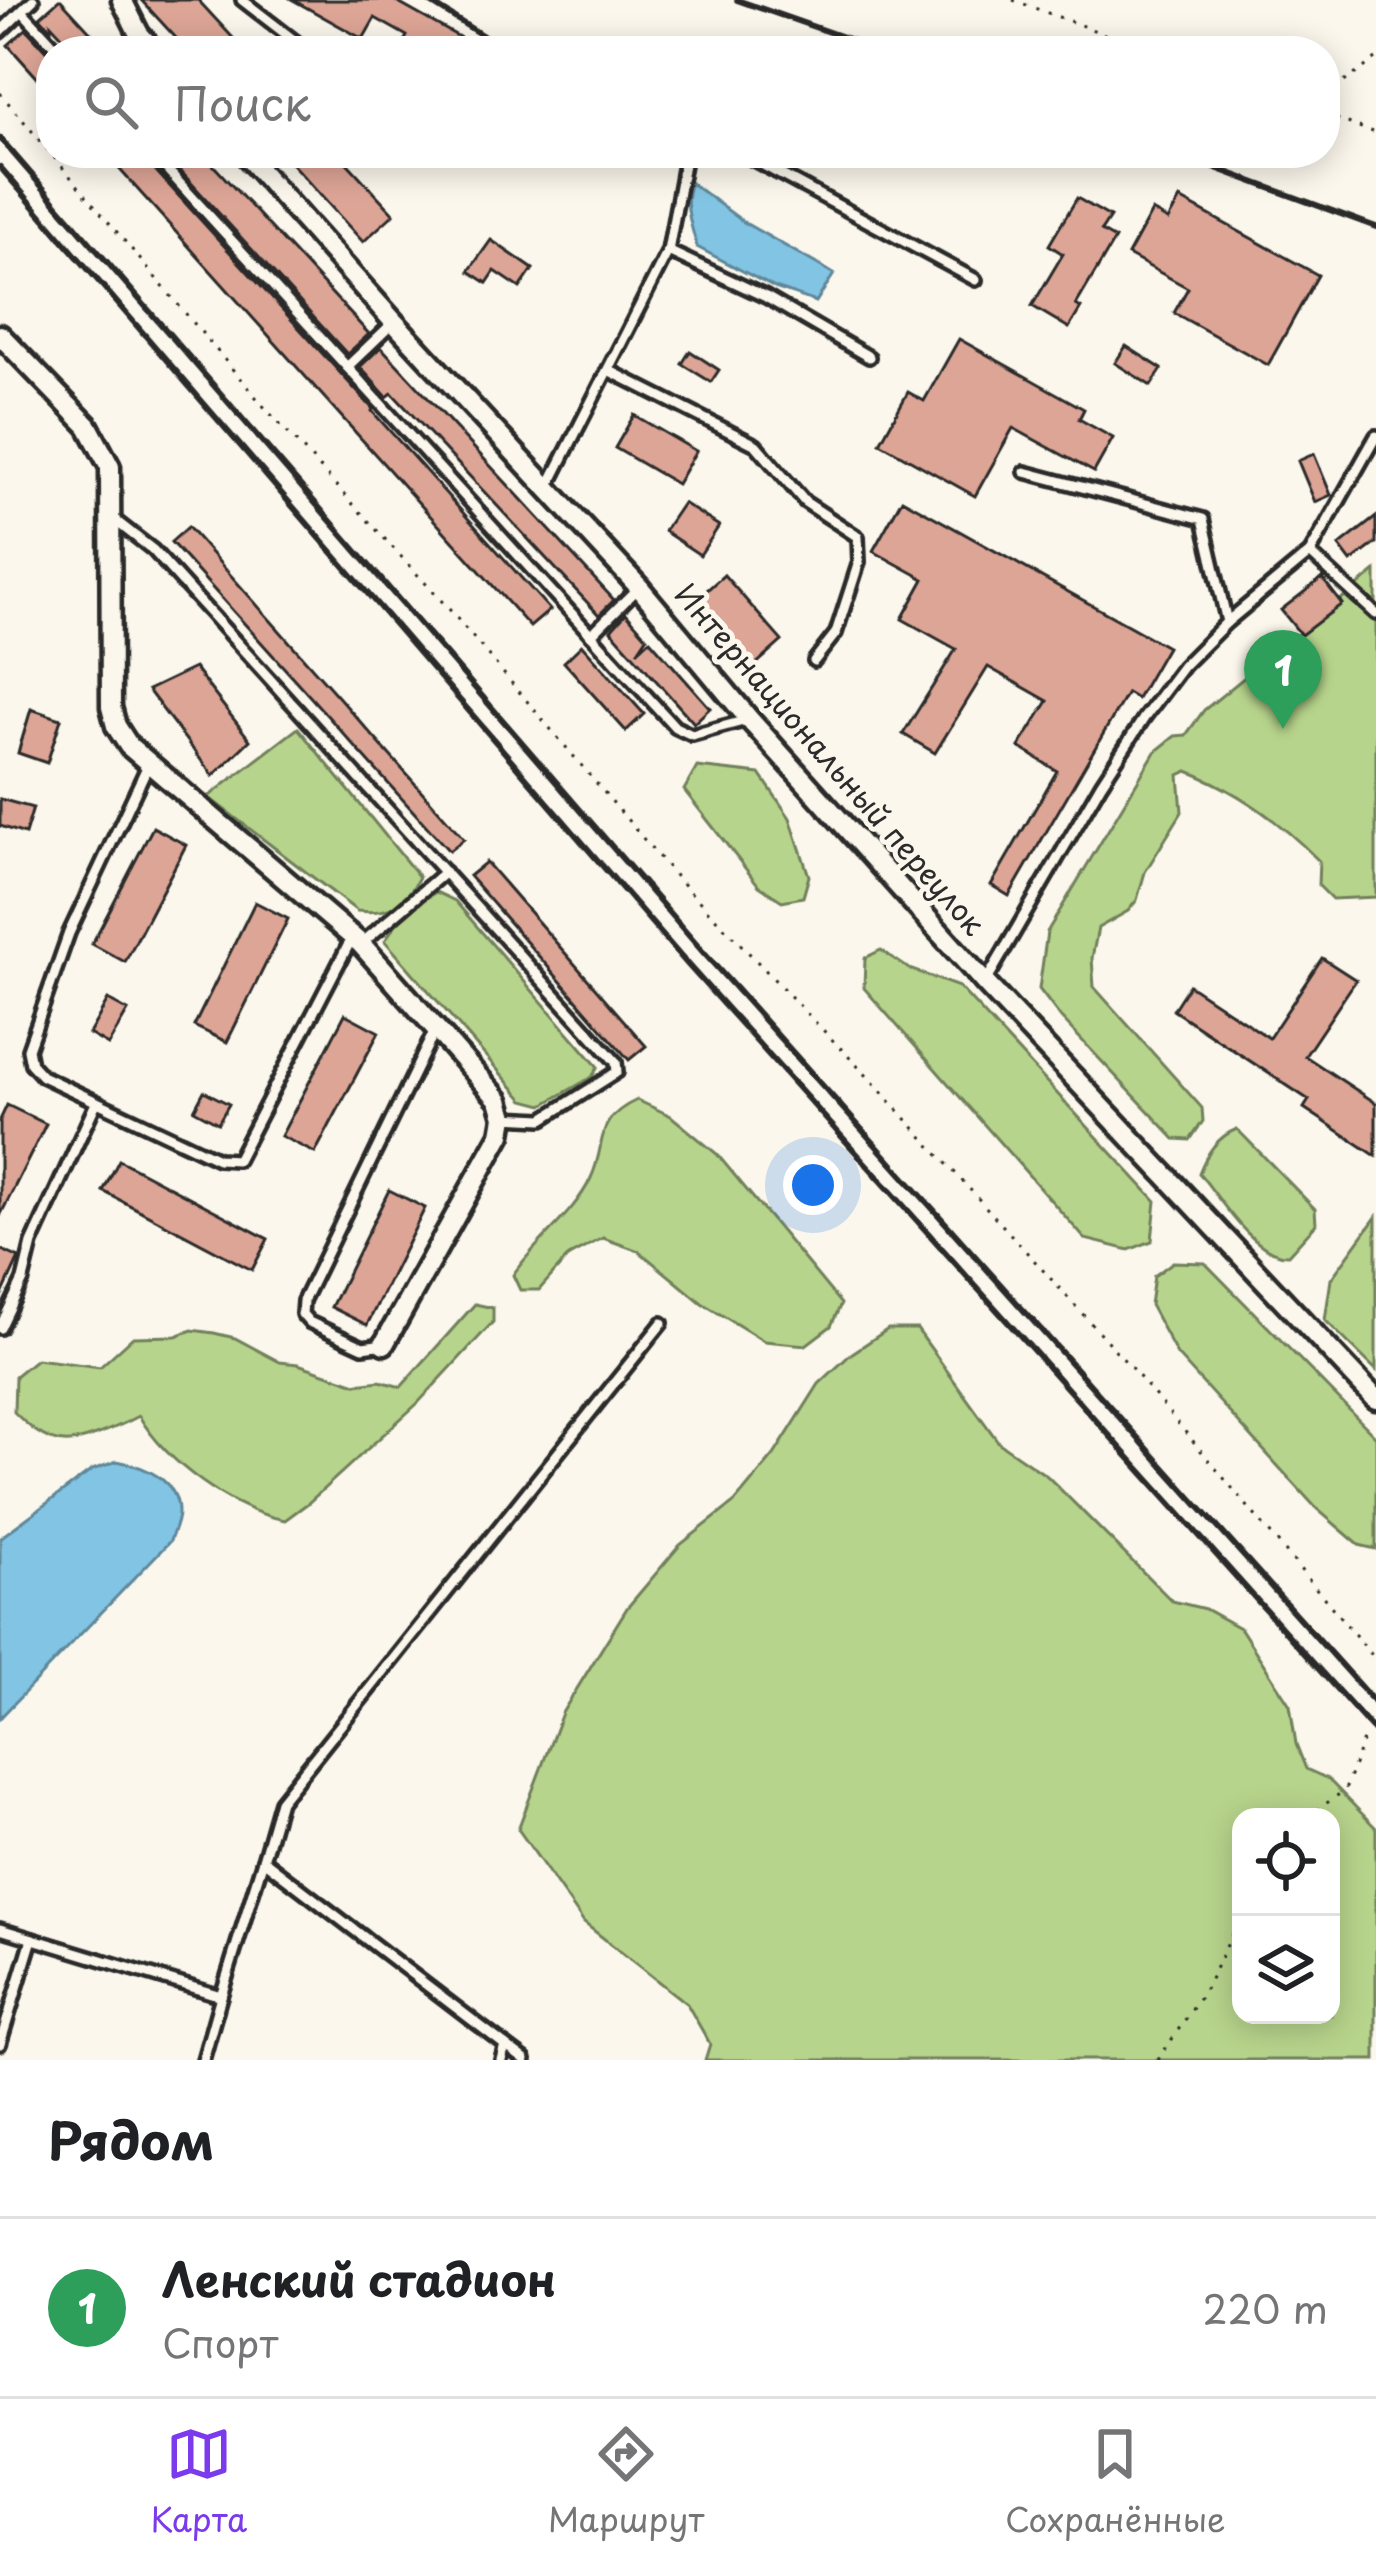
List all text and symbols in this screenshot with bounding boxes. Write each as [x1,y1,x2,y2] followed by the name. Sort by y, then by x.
[36,36,1340,168] search box
[174,68,311,136] text: Поиск
[78,69,144,135] icon: search
[665,572,997,944] street label: Интернациональный переулок
[1244,630,1322,729] pin: 1
[783,1155,843,1215] your location
[1232,1808,1340,2024] map controls
[1232,1808,1340,1916] button: locate
[1232,1916,1340,2024] button: layers
[48,2100,214,2177] text: Рядом
[162,2244,556,2312] text: Ленский стадион
[78,2278,96,2337] text: 1
[1203,2278,1328,2337] text: 220 m
[162,2312,278,2371] text: Спорт
[150,2421,247,2543] tab: Карта
[548,2421,704,2543] tab: Маршрут
[1005,2421,1226,2543] tab: Сохранённые

